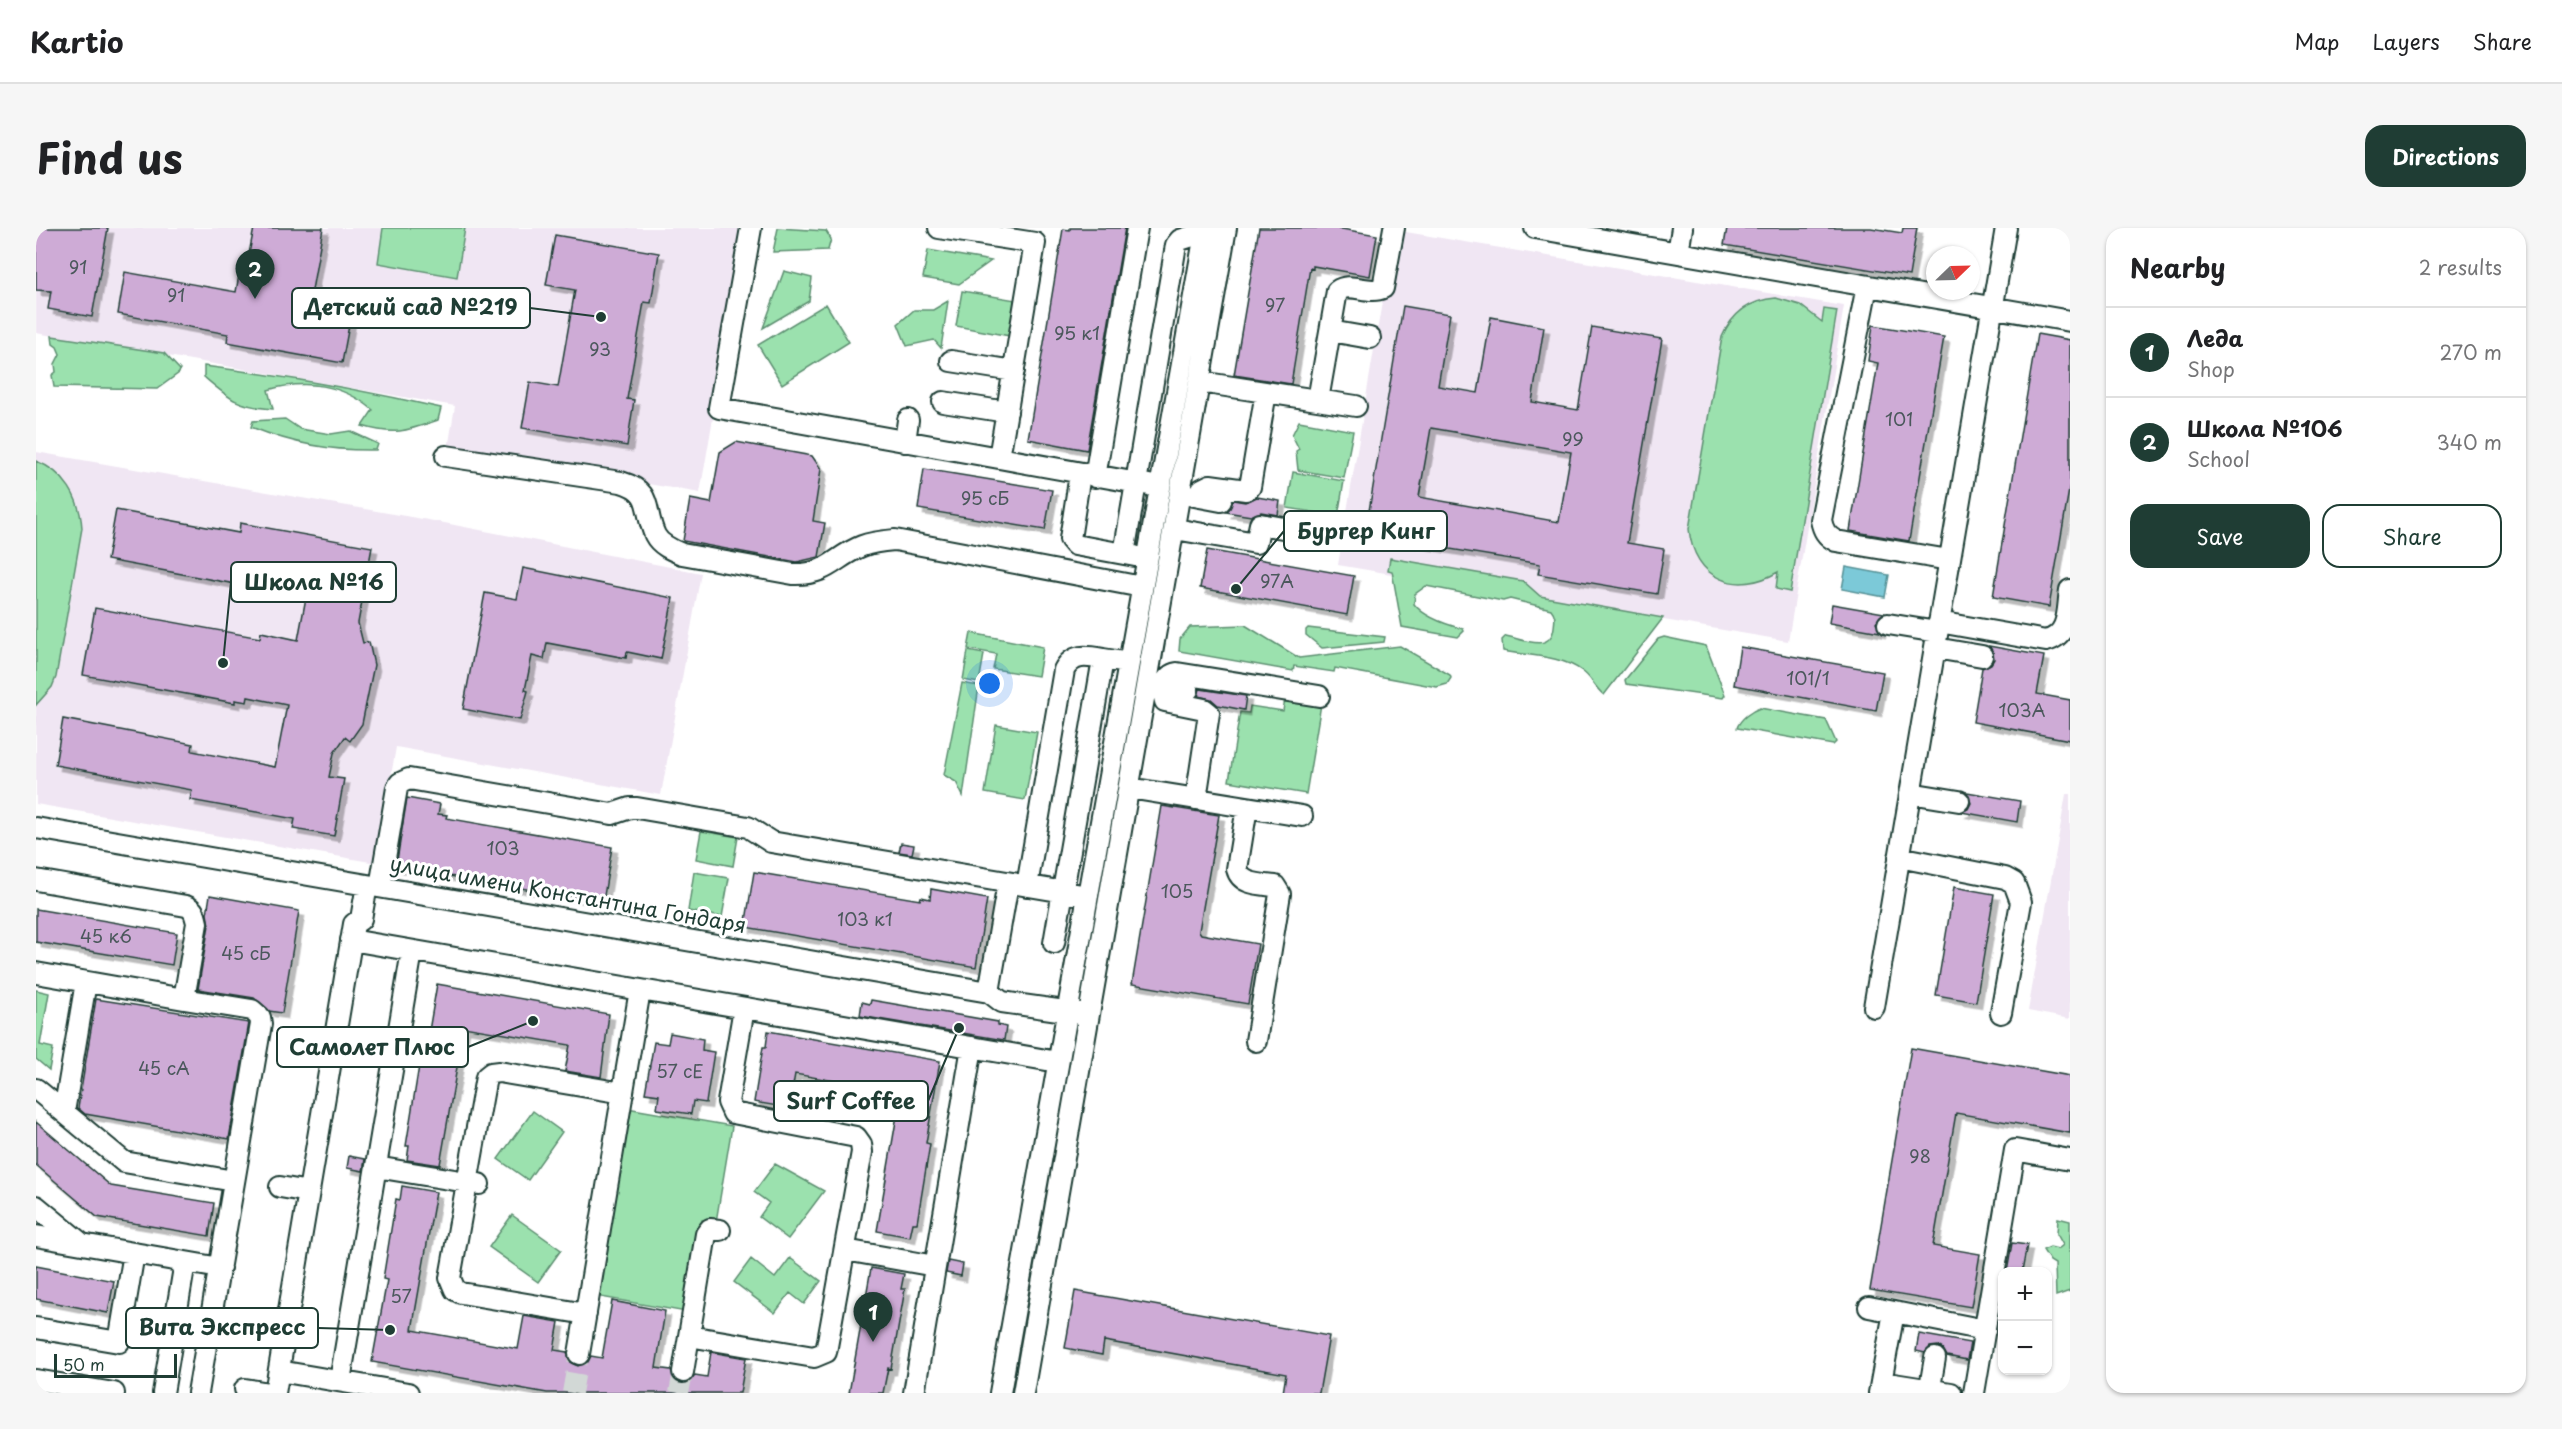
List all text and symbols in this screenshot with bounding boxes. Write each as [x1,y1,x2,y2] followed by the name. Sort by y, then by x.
[30,20,124,63] text: Kartio
[2295,25,2339,57] text: Map
[2372,25,2440,57] text: Layers
[2473,25,2532,57] text: Share
[36,125,183,188] text: Find us
[2365,125,2526,187] button: Directions
[1926,246,1980,300] north arrow
[2130,248,2225,287] text: Nearby
[236,250,274,299] pin: 2
[2419,252,2502,282] text: 2 results
[69,253,87,280] house number: 91
[167,281,185,308] house number: 91
[292,288,530,328] callout: Детский сад №219
[303,289,518,322] text: Детский сад №219
[1265,291,1285,318] house number: 97
[1054,319,1100,346] house number: 95 к1
[2187,321,2243,354] text: Леда
[589,335,611,362] house number: 93
[2145,337,2154,367] text: 1
[2439,337,2502,367] text: 270 m
[2187,354,2235,384] text: Shop
[1885,405,1913,432] house number: 101
[2187,411,2343,444] text: Школа №106
[1562,425,1584,452] house number: 99
[2142,427,2157,457] text: 2
[2437,427,2502,457] text: 340 m
[2187,444,2250,474] text: School
[961,484,1009,511] house number: 95 сБ
[2130,504,2310,568] button: Save
[2322,504,2502,568] button: Share
[1284,511,1447,551] callout: Бургер Кинг
[1297,513,1436,546] text: Бургер Кинг
[231,562,396,602] callout: Школа №16
[244,564,384,597] text: Школа №16
[1260,567,1294,594] house number: 97А
[1786,664,1830,691] house number: 101/1
[975,669,1004,698] your location
[1999,696,2046,723] house number: 103А
[486,834,520,861] house number: 103
[388,846,749,940] street label: улица имени Константина Гондаря
[1161,877,1193,904] house number: 105
[837,905,893,932] house number: 103 к1
[80,922,132,949] house number: 45 к6
[221,939,271,966] house number: 45 сБ
[277,1027,468,1067] callout: Самолет Плюс
[289,1029,455,1062] text: Самолет Плюс
[138,1054,190,1081] house number: 45 сА
[656,1057,704,1084] house number: 57 сЕ
[774,1081,928,1121] callout: Surf Coffee
[787,1083,916,1116] text: Surf Coffee
[1909,1142,1931,1169] house number: 98
[1998,1267,2052,1375] map controls
[1998,1267,2052,1321] button: +
[390,1282,412,1309] house number: 57
[854,1292,892,1342] pin: 1
[126,1308,318,1348] callout: Вита Экспресс
[138,1309,306,1342] text: Вита Экспресс
[1998,1321,2052,1375] button: −
[54,1351,177,1378] scale bar
[63,1352,104,1376] text: 50 m

